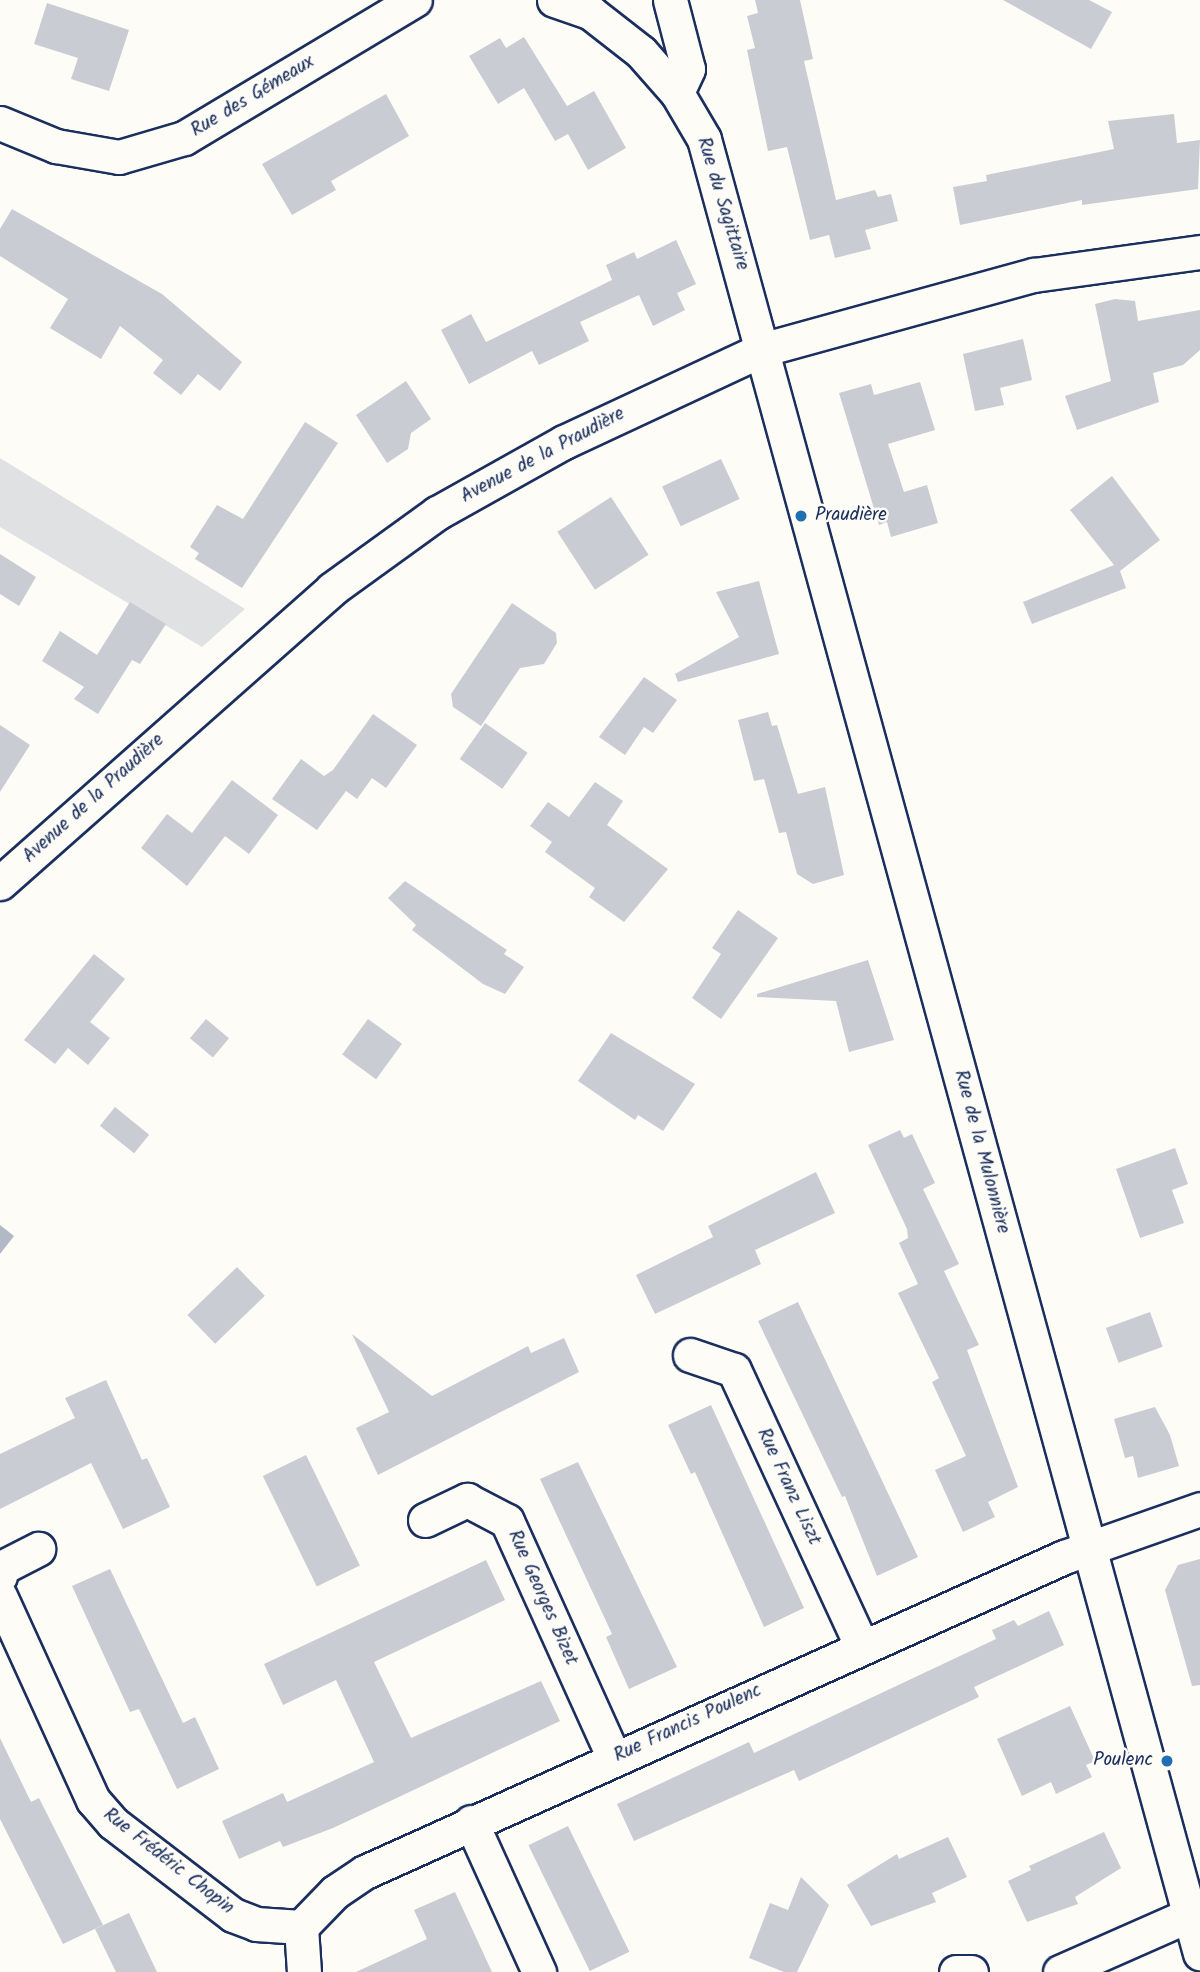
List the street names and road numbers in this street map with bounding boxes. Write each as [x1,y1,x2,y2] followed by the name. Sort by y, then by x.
[187,51,319,143] street label: Rue des Gémeaux
[691,135,753,273] street label: Rue du Sagittaire
[457,403,629,509] street label: Avenue de la Praudière
[19,730,169,868] street label: Avenue de la Praudière
[948,1068,1014,1236] street label: Rue de la Mulonnière
[751,1425,825,1549] street label: Rue Franz Liszt
[502,1527,582,1669] street label: Rue Georges Bizet
[611,1680,765,1768] street label: Rue Francis Poulenc
[98,1804,238,1920] street label: Rue Frédéric Chopin

